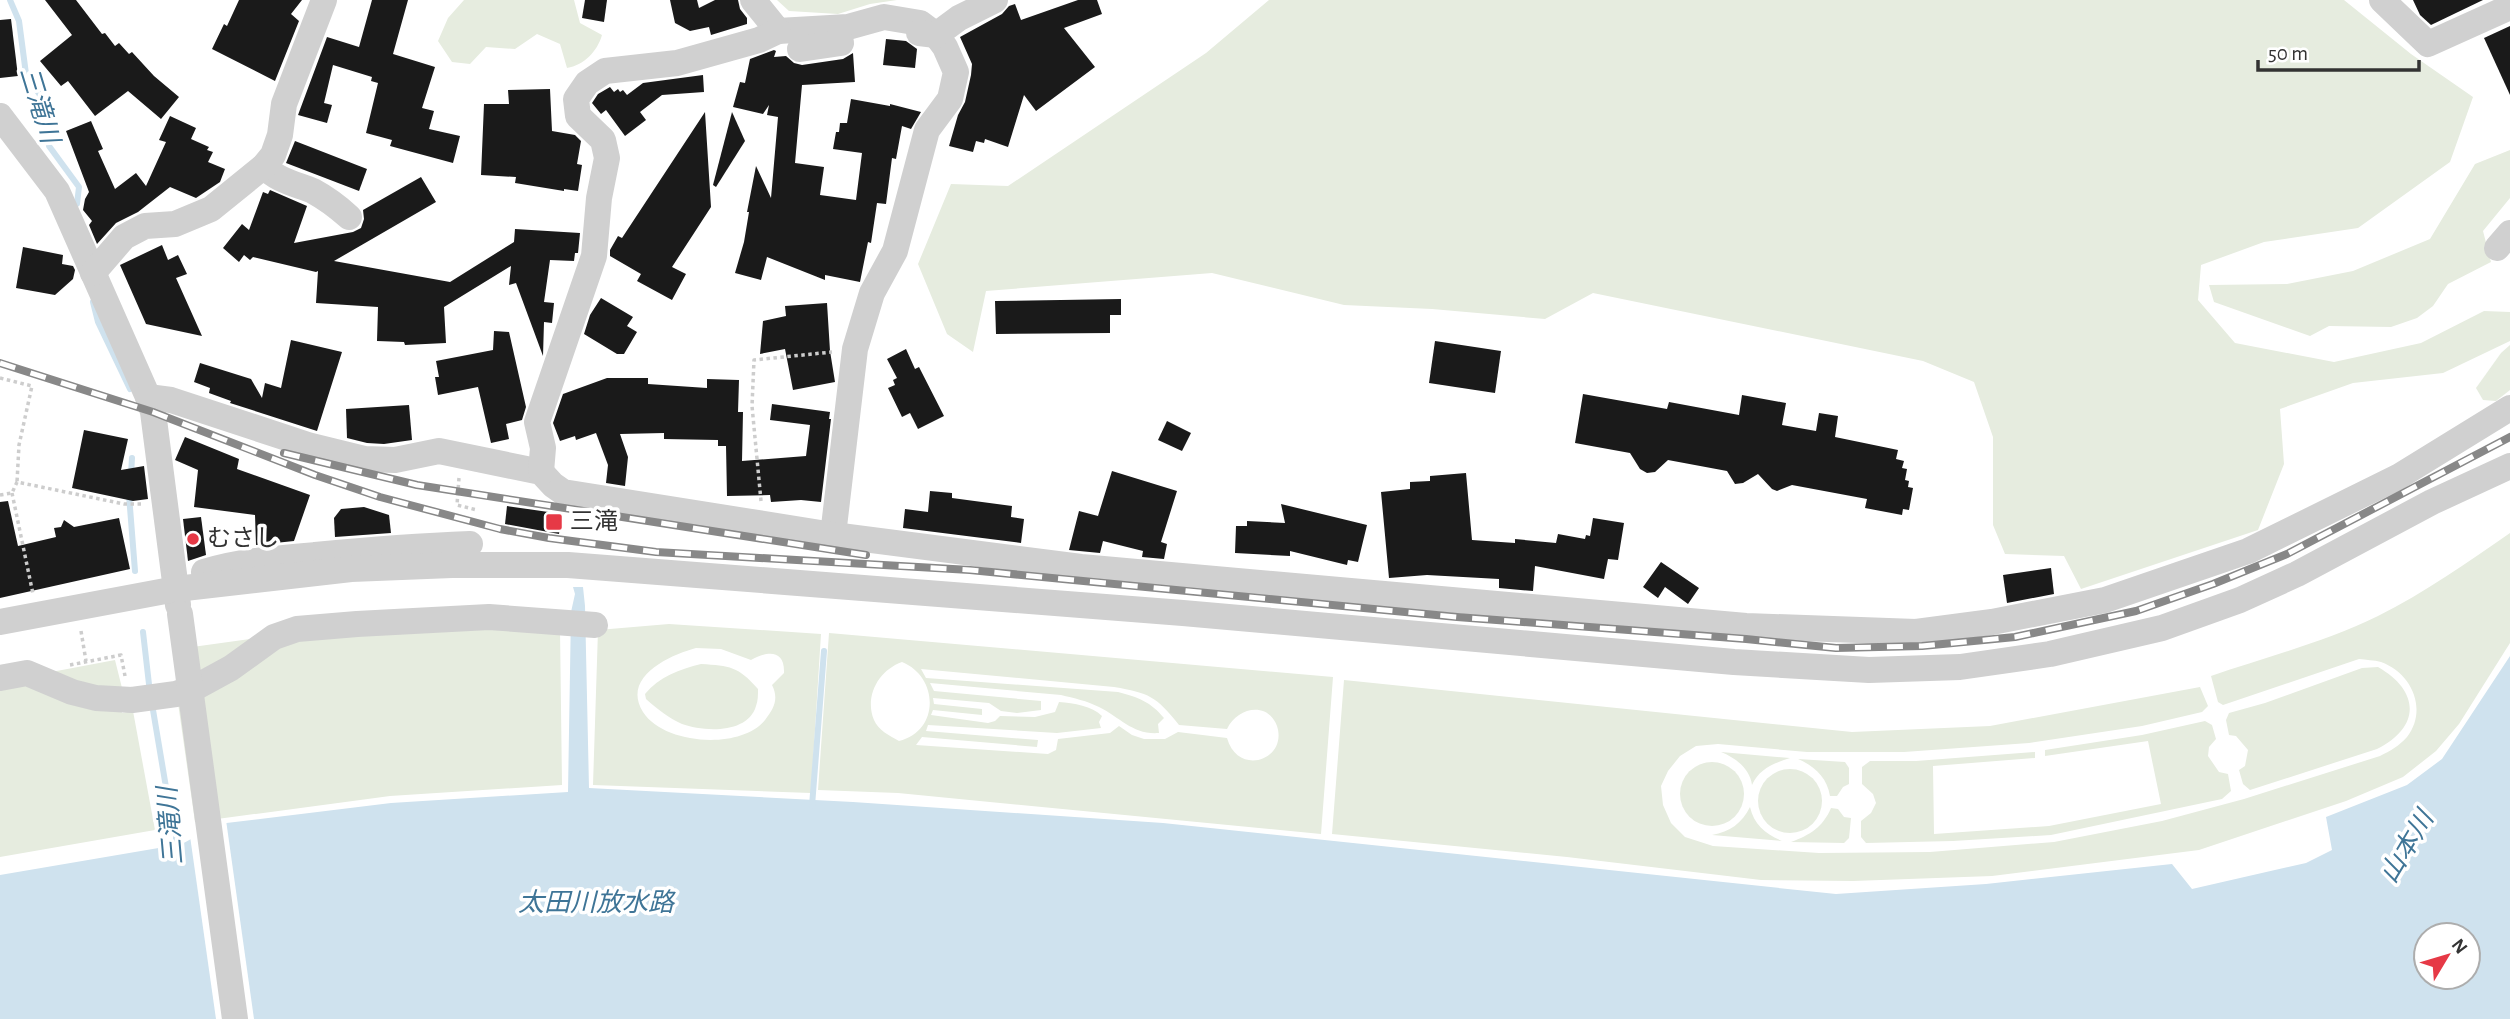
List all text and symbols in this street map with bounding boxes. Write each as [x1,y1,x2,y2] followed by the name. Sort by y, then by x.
[2258,28,2419,72] scale bar
[2268,43,2308,64] text: 50 m
[15,64,65,149] water label: 三滝川
[570,509,618,534] place label: 三滝
[544,512,564,532] marker: 三滝
[207,526,279,551] place label: むさし
[185,531,201,547] marker: むさし
[153,783,187,866] water label: 三滝川
[2375,804,2440,887] water label: 山本川
[518,889,676,916] water label: 太田川放水路
[2412,921,2482,991] north arrow
[2448,935,2471,958] text: N

